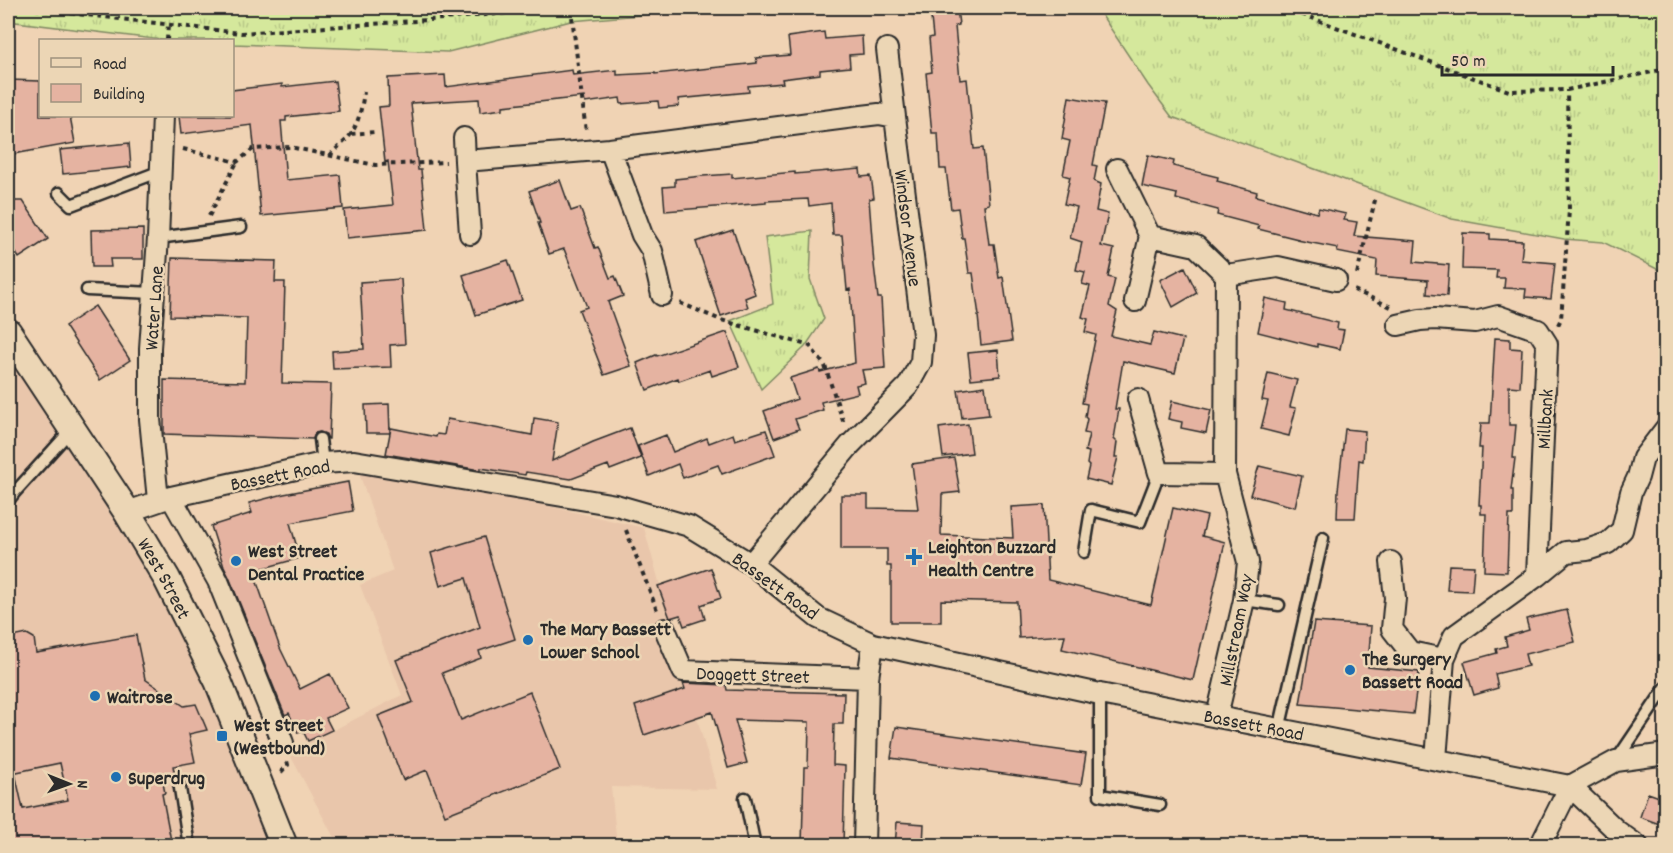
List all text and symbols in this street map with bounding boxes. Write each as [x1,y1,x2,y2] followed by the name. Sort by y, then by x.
[39,39,234,117] legend
[1442,39,1613,77] scale bar
[1451,50,1486,75] text: 50 m
[93,53,127,78] text: Road
[93,83,145,108] text: Building
[885,168,927,289] street label: Windsor Avenue
[139,265,173,351] street label: Water Lane
[1531,388,1563,450] street label: Millbank
[228,454,333,500] street label: Bassett Road
[129,533,196,625] street label: West Street
[928,535,1056,586] place label: Leighton Buzzard Health Centre
[248,539,364,590] place label: West Street Dental Practice
[725,546,823,629] street label: Bassett Road
[905,548,923,566] marker: Leighton Buzzard Health Centre
[229,554,243,568] marker: West Street Dental Practice
[1213,571,1263,689] street label: Millstream Way
[540,617,672,668] place label: The Mary Bassett Lower School
[521,633,535,647] marker: The Mary Bassett Lower School
[1362,647,1463,698] place label: The Surgery Bassett Road
[696,661,810,693] street label: Doggett Street
[1343,663,1357,677] marker: The Surgery Bassett Road
[107,685,173,713] place label: Waitrose
[88,689,102,703] marker: Waitrose
[1201,704,1306,750] street label: Bassett Road
[234,713,325,764] place label: West Street (Westbound)
[215,729,229,743] marker: West Street (Westbound)
[39,754,99,814] north arrow
[128,766,205,794] place label: Superdrug
[109,770,123,784] marker: Superdrug
[70,780,93,788] text: N

